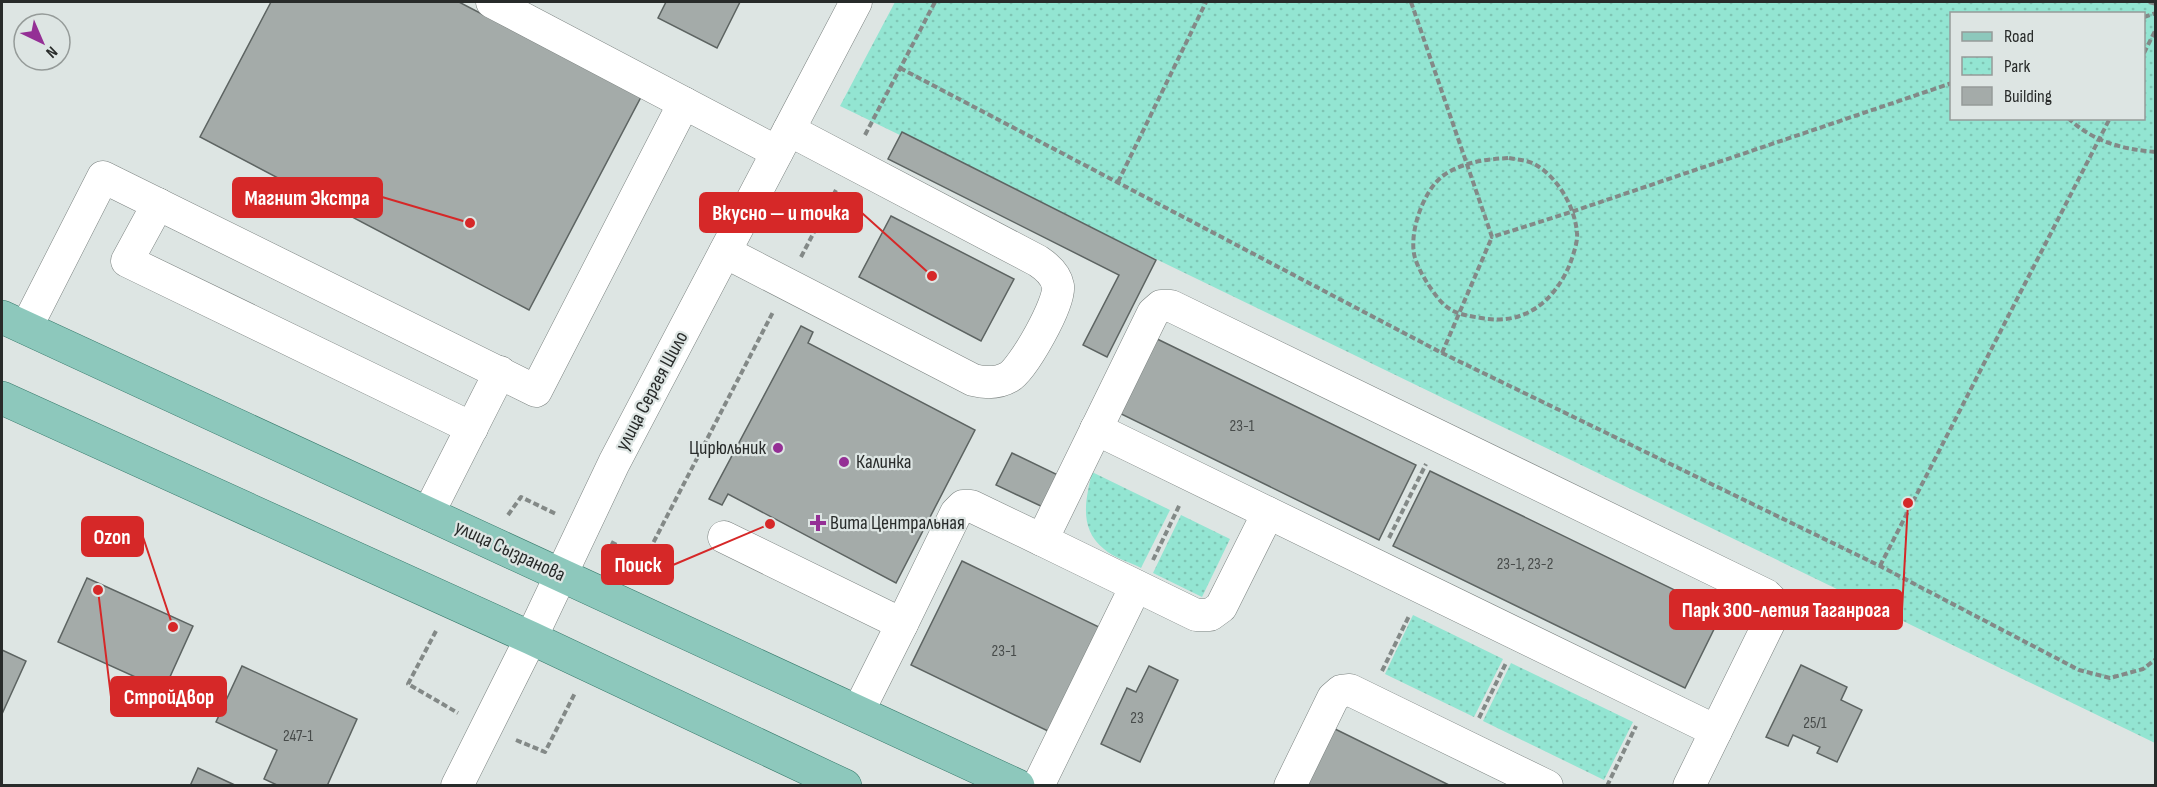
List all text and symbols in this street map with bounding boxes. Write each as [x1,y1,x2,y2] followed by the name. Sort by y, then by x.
[12,12,72,72] north arrow
[1950,12,2145,120] legend
[2004,26,2034,47] text: Road
[42,42,61,62] text: N
[2004,56,2030,77] text: Park
[2004,86,2052,107] text: Building
[233,178,382,217] callout: Магнит Экстра
[245,186,369,211] text: Магнит Экстра
[700,193,862,232] callout: Вкусно — и точка
[712,201,850,226] text: Вкусно — и точка
[610,327,694,455] street label: улица Сергея Шило
[1230,417,1255,436] house number: 23-1
[689,436,766,460] place label: Цирюльник
[771,441,785,455] marker: Цирюльник
[856,450,911,474] place label: Калинка
[837,455,851,469] marker: Калинка
[830,511,965,535] place label: Вита Центральная
[451,515,569,587] street label: улица Сызранова
[811,516,825,530] marker: Вита Центральная
[82,517,143,556] callout: Ozon
[93,525,131,550] text: Ozon
[602,545,673,584] callout: Поиск
[614,553,662,578] text: Поиск
[1497,555,1553,574] house number: 23-1, 23-2
[1670,590,1902,629] callout: Парк 300-летия Таганрога
[1682,598,1890,623] text: Парк 300-летия Таганрога
[992,642,1017,661] house number: 23-1
[111,677,226,716] callout: СтройДвор
[124,685,214,710] text: СтройДвор
[1130,709,1144,728] house number: 23
[1803,714,1827,733] house number: 25/1
[283,727,313,746] house number: 247-1

